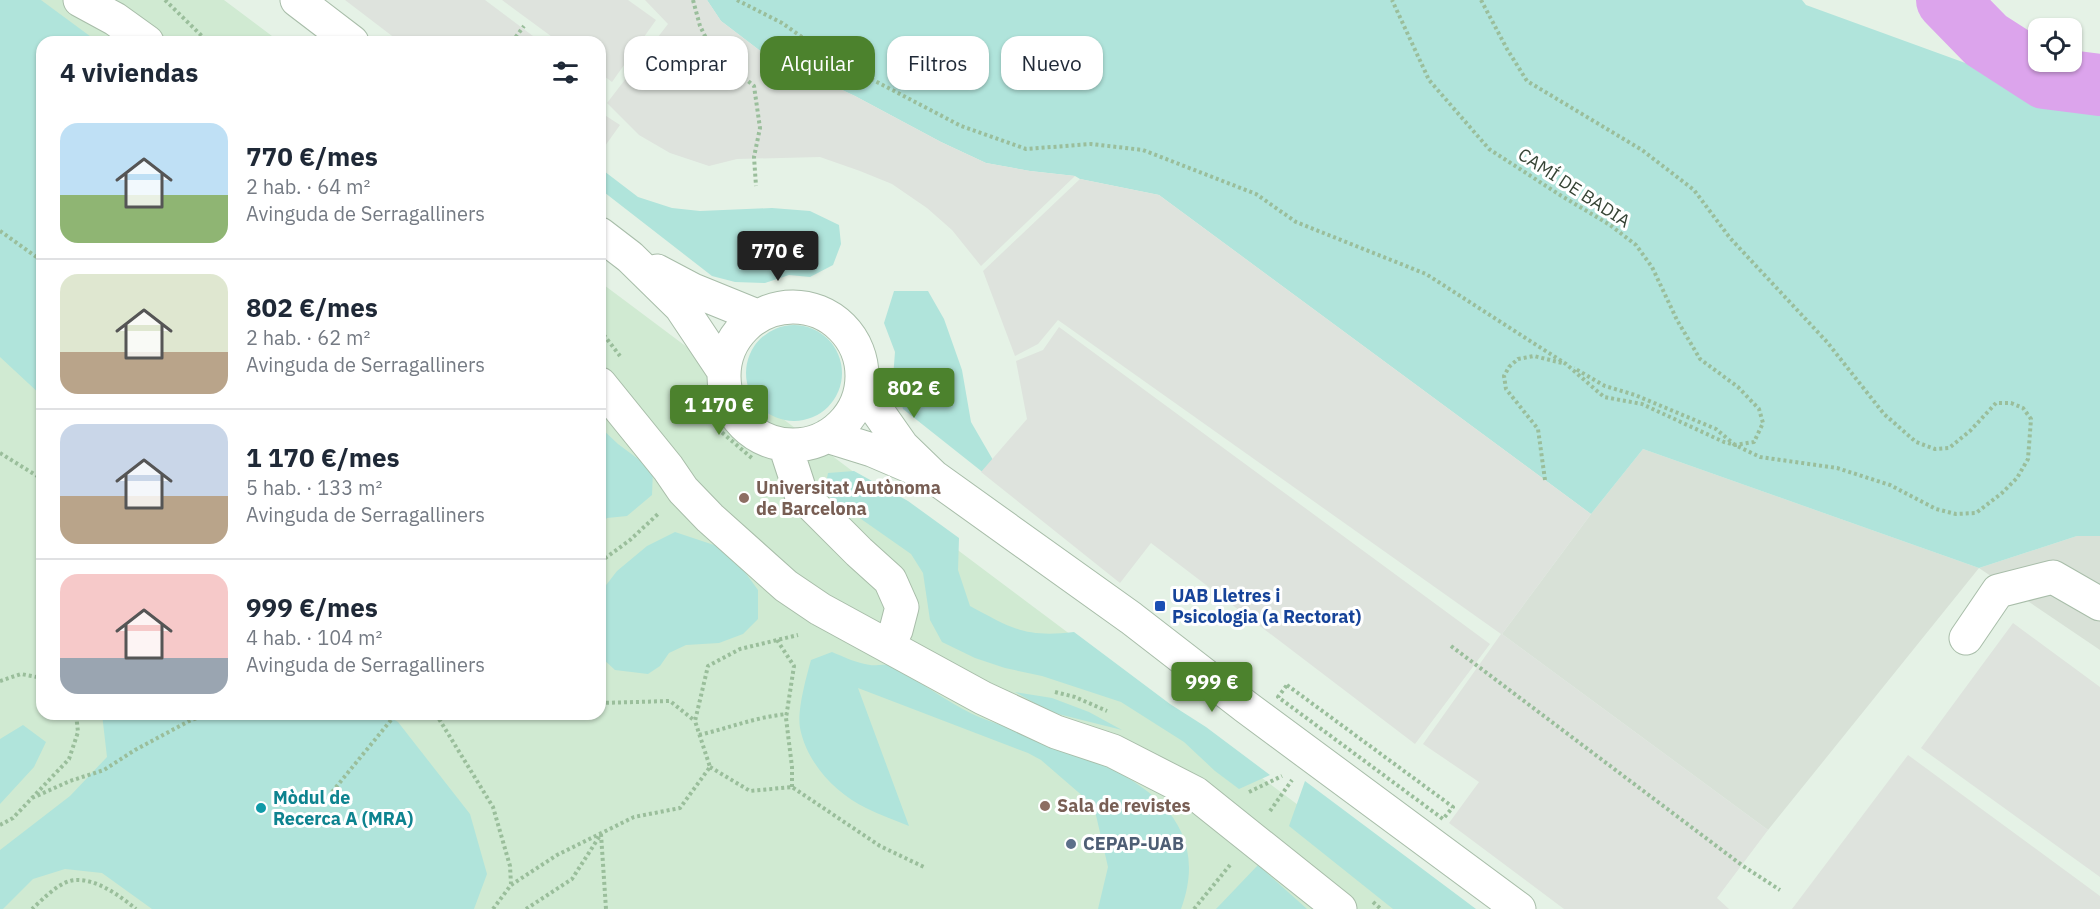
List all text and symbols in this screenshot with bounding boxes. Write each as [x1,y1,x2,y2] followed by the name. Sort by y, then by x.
[2028,18,2082,72] map controls
[2028,18,2082,72] button: locate
[624,36,748,90] chip: Comprar
[760,36,875,90] chip: Alquilar
[887,36,989,90] chip: Filtros
[1001,36,1103,90] chip: Nuevo
[60,55,198,89] text: 4 viviendas
[549,56,582,89] icon: filters
[246,139,378,173] text: 770 €/mes
[1514,143,1635,233] street label: CAMÍ DE BADIA
[108,147,180,219] icon: home
[246,173,370,200] text: 2 hab. · 64 m²
[246,200,485,227] text: Avinguda de Serragalliners
[736,231,820,282] pin: 770 €
[751,237,805,264] text: 770 €
[246,290,378,324] text: 802 €/mes
[108,298,180,370] icon: home
[246,324,370,351] text: 2 hab. · 62 m²
[246,351,485,378] text: Avinguda de Serragalliners
[872,368,956,419] pin: 802 €
[887,374,941,401] text: 802 €
[664,385,774,436] pin: 1 170 €
[684,391,754,418] text: 1 170 €
[246,440,400,474] text: 1 170 €/mes
[108,448,180,520] icon: home
[246,474,382,501] text: 5 hab. · 133 m²
[756,476,941,520] place label: Universitat Autònoma de Barcelona
[737,491,751,505] marker: Universitat Autònoma de Barcelona
[246,501,485,528] text: Avinguda de Serragalliners
[1172,584,1361,628] place label: UAB Lletres i Psicologia (a Rectorat)
[246,590,378,624] text: 999 €/mes
[108,598,180,670] icon: home
[1153,599,1167,613] marker: UAB Lletres i Psicologia (a Rectorat)
[246,624,382,651] text: 4 hab. · 104 m²
[246,651,485,678] text: Avinguda de Serragalliners
[1170,662,1254,713] pin: 999 €
[1185,668,1239,695] text: 999 €
[273,786,413,830] place label: Mòdul de Recerca A (MRA)
[1057,794,1191,817] place label: Sala de revistes
[1038,799,1052,813] marker: Sala de revistes
[254,801,268,815] marker: Mòdul de Recerca A (MRA)
[1083,832,1184,855] place label: CEPAP-UAB
[1064,837,1078,851] marker: CEPAP-UAB

